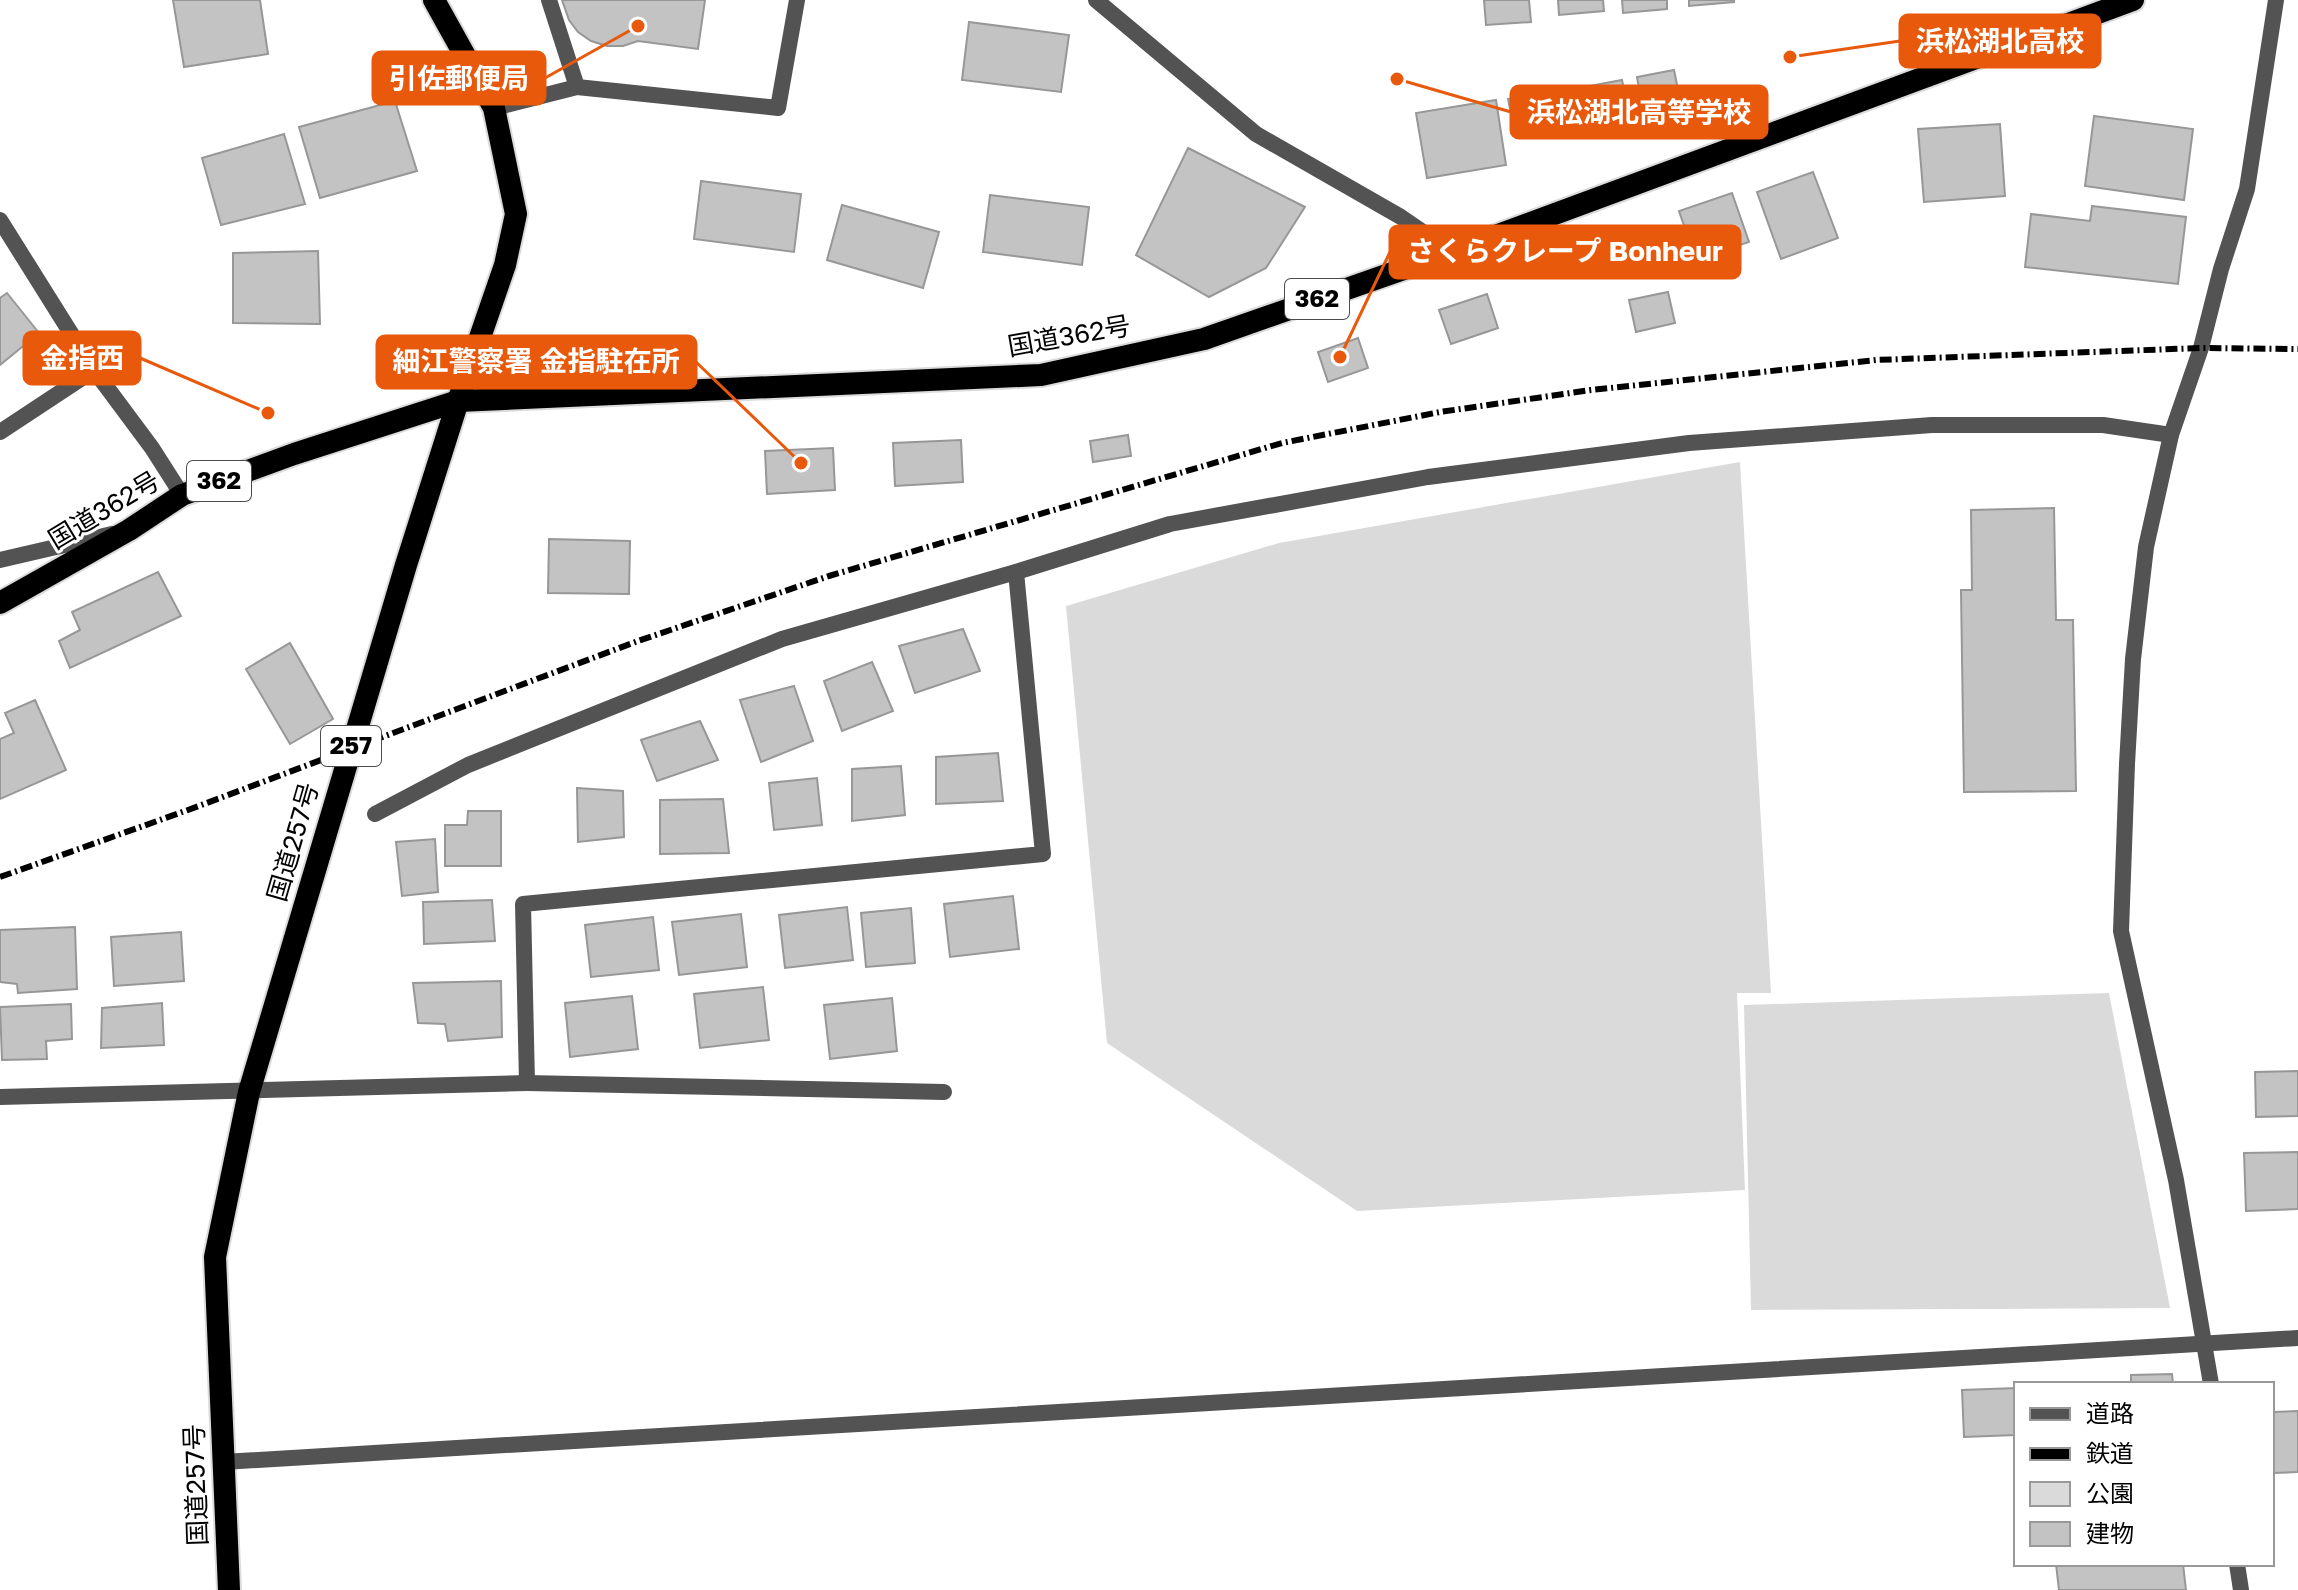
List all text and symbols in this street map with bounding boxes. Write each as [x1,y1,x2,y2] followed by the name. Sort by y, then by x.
[1900,15,2100,67] callout: 浜松湖北高校
[1916,24,2084,57] text: 浜松湖北高校
[373,52,545,104] callout: 引佐郵便局
[389,61,529,94] text: 引佐郵便局
[1511,86,1767,138] callout: 浜松湖北高等学校
[1527,95,1751,128] text: 浜松湖北高等学校
[1390,226,1740,278] callout: さくらクレープ Bonheur
[1407,234,1723,267] text: さくらクレープ Bonheur
[1285,279,1349,319] road number: 362
[1005,309,1133,362] street label: 国道362号
[24,332,140,384] callout: 金指西
[377,336,696,388] callout: 細江警察署 金指駐在所
[40,341,124,374] text: 金指西
[392,344,680,377] text: 細江警察署 金指駐在所
[187,461,251,501] road number: 362
[43,464,165,555] street label: 国道362号
[321,726,381,766] road number: 257
[261,779,324,905] street label: 国道257号
[2014,1382,2274,1566] legend
[2086,1398,2134,1427] text: 道路
[178,1424,213,1546] street label: 国道257号
[2086,1438,2134,1467] text: 鉄道
[2086,1478,2134,1507] text: 公園
[2086,1518,2134,1547] text: 建物

